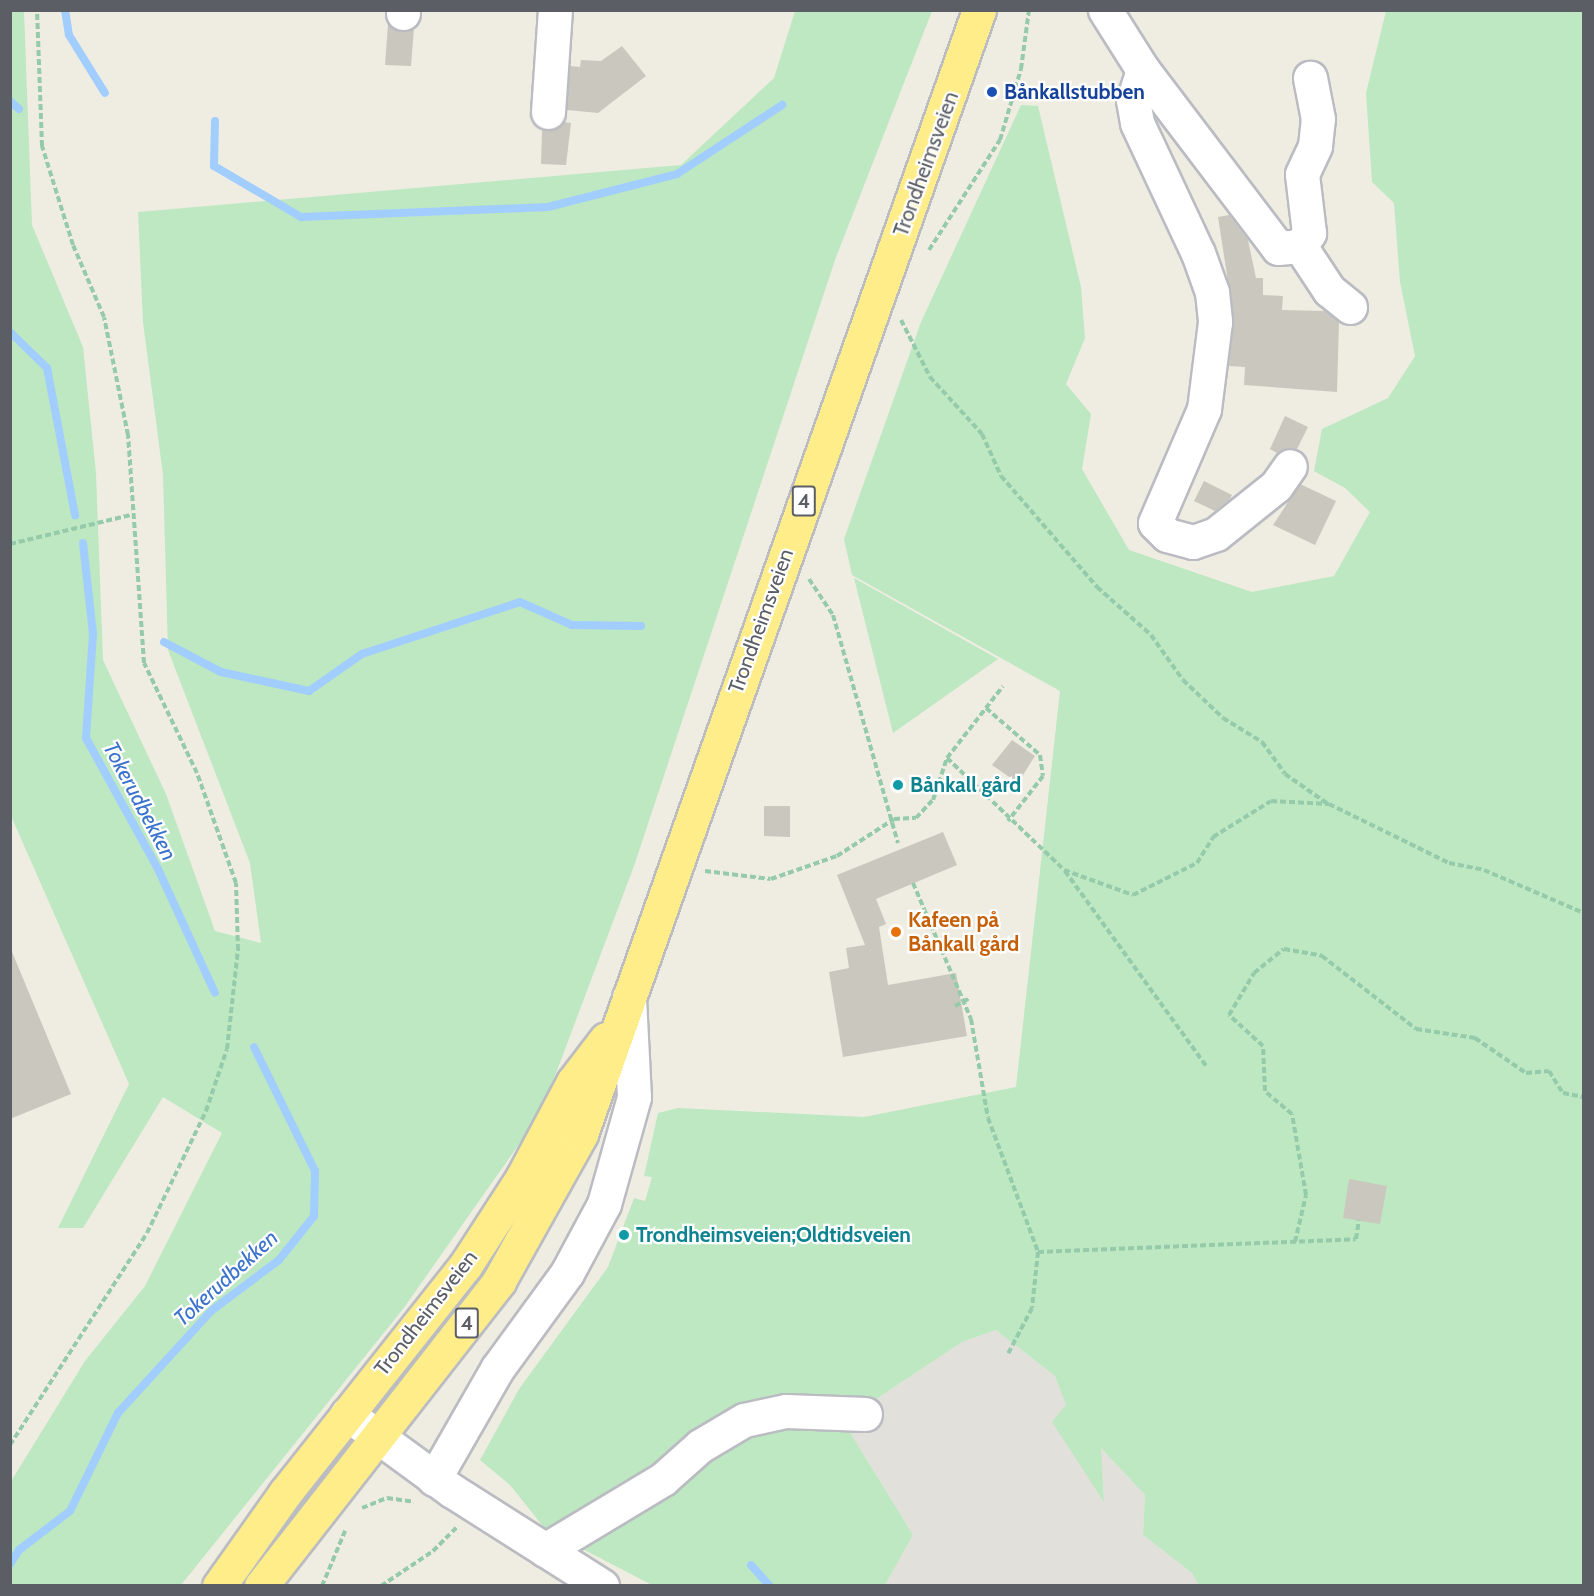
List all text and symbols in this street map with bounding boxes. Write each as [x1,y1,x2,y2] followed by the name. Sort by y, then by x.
[1004,79,1145,105] place label: Bånkallstubben
[985,85,999,99] marker: Bånkallstubben
[888,88,964,240] street label: Trondheimsveien
[790,484,818,518] road number: 4
[723,545,799,697] street label: Trondheimsveien
[98,737,182,865] water label: Tokerudbekken
[910,772,1021,798] place label: Bånkall gård
[891,778,905,792] marker: Bånkall gård
[908,907,1019,957] place label: Kafeen på Bånkall gård
[889,925,903,939] marker: Kafeen på Bånkall gård
[636,1222,911,1248] place label: Trondheimsveien;Oldtidsveien
[169,1224,283,1332] water label: Tokerudbekken
[617,1228,631,1242] marker: Trondheimsveien;Oldtidsveien
[369,1245,483,1381] street label: Trondheimsveien
[454,1306,480,1340] road number: 4

